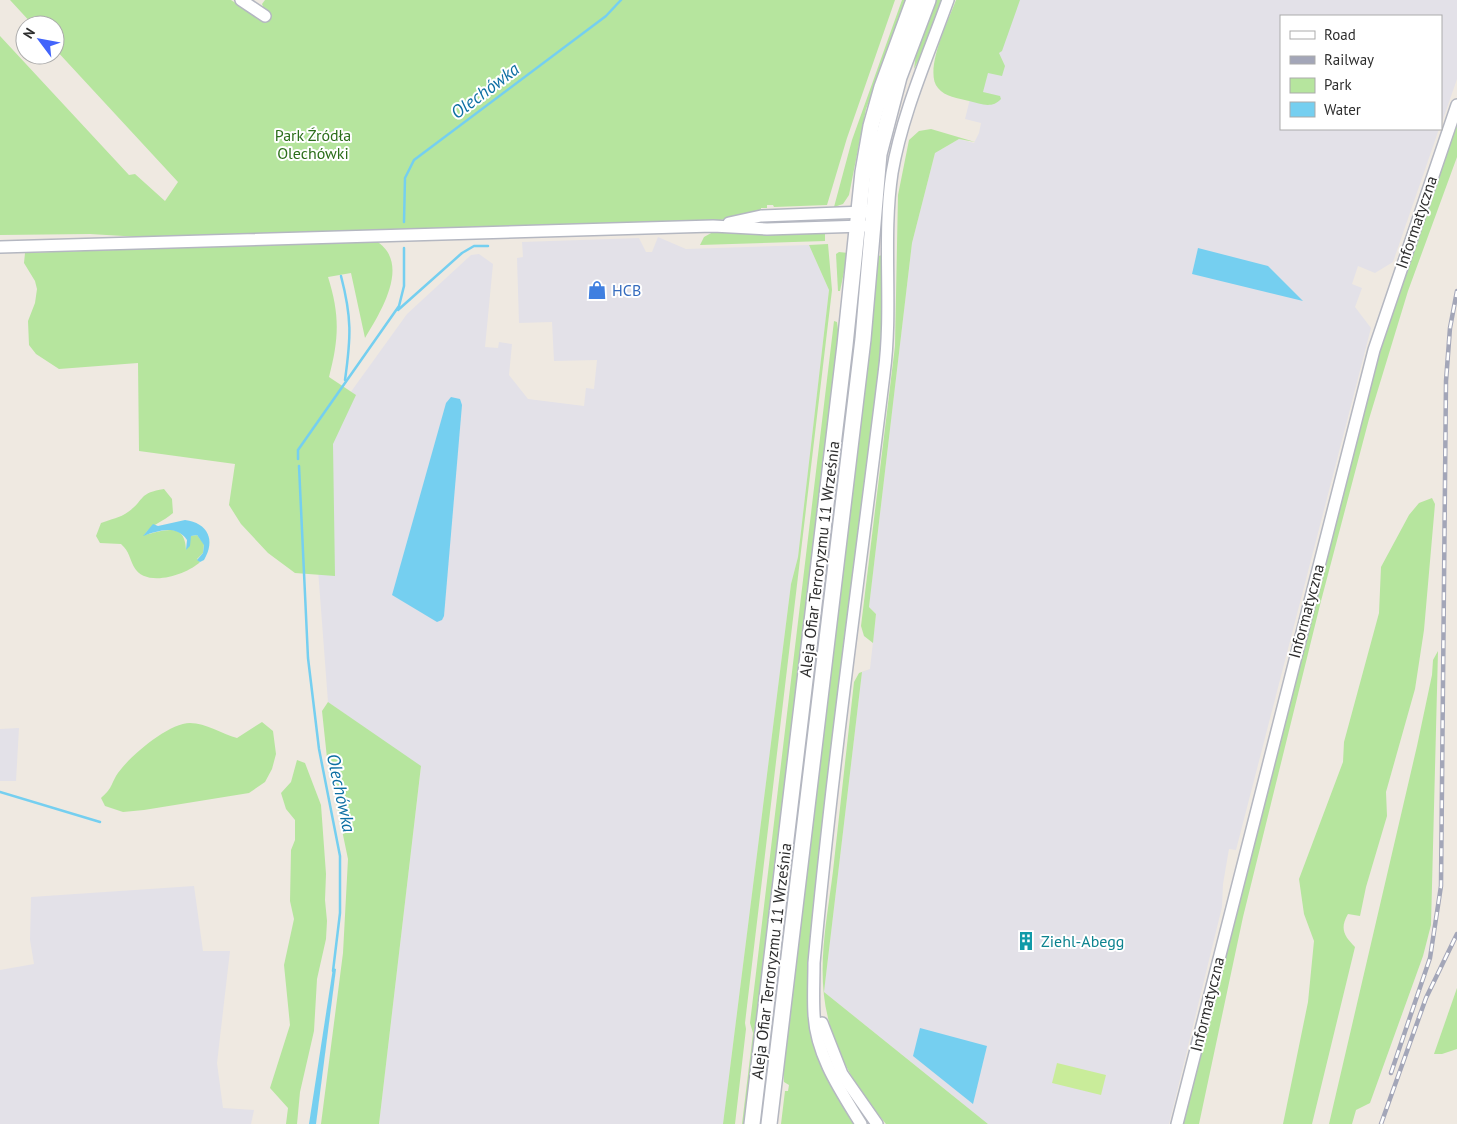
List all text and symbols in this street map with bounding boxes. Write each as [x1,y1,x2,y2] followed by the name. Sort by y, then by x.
[15,15,65,65] north arrow
[1280,15,1442,130] legend
[19,24,39,42] text: N
[1324,25,1356,44] text: Road
[1324,50,1374,69] text: Railway
[446,57,524,124] water label: Olechówka
[1324,75,1352,94] text: Park
[1324,100,1361,119] text: Water
[275,125,351,163] park label: Park Źródła Olechówki
[1391,173,1441,271] street label: Informatyczna
[586,279,608,301] shop icon: HCB
[612,280,641,300] place label: HCB
[795,440,843,678] street label: Aleja Ofiar Terroryzmu 11 Września
[1284,562,1328,660] street label: Informatyczna
[322,752,361,834] water label: Olechówka
[747,842,795,1080] street label: Aleja Ofiar Terroryzmu 11 Września
[1015,930,1037,952] building icon: Ziehl-Abegg
[1041,931,1124,951] place label: Ziehl-Abegg
[1186,955,1228,1053] street label: Informatyczna

